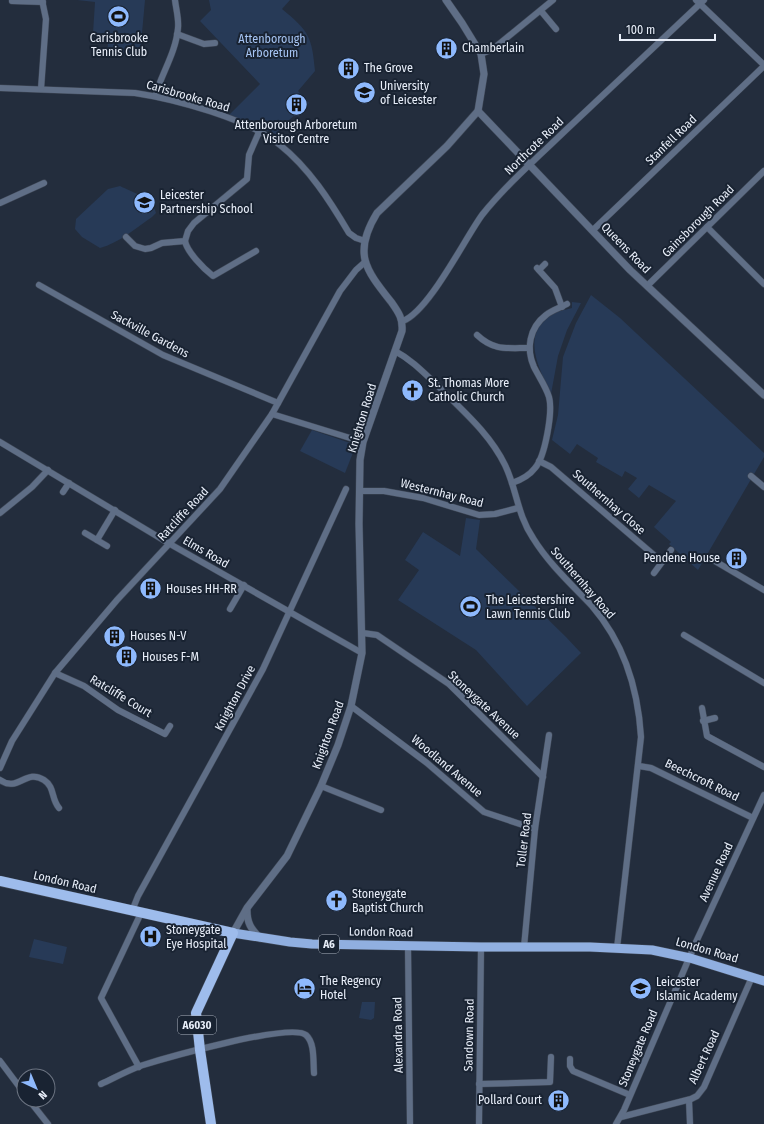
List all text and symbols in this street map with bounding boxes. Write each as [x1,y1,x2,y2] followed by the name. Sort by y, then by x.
[106,4,132,30] sports icon: Carisbrooke Tennis Club
[620,16,715,42] scale bar
[626,23,655,37] text: 100 m
[90,31,148,59] place label: Carisbrooke Tennis Club
[238,32,306,60] park label: Attenborough Arboretum
[433,35,459,61] building icon: Chamberlain
[462,41,524,55] place label: Chamberlain
[336,55,362,81] building icon: The Grove
[364,61,413,75] place label: The Grove
[145,77,231,115] street label: Carisbrooke Road
[380,79,437,107] place label: University of Leicester
[351,80,377,106] school or university icon: University of Leicester
[283,91,309,117] building icon: Attenborough Arboretum Visitor Centre
[643,112,699,168] street label: Stanfell Road
[502,114,566,178] street label: Northcote Road
[235,118,357,146] place label: Attenborough Arboretum Visitor Centre
[659,182,737,260] street label: Gainsborough Road
[160,188,253,216] place label: Leicester Partnership School
[131,189,157,215] school or university icon: Leicester Partnership School
[598,220,654,276] street label: Queens Road
[109,308,191,360] street label: Sackville Gardens
[428,376,509,404] place label: St. Thomas More Catholic Church
[400,377,426,403] church icon: St. Thomas More Catholic Church
[345,382,379,454] street label: Knighton Road
[570,467,648,537] street label: Southernhay Close
[399,476,485,510] street label: Westernhay Road
[155,484,211,544] street label: Ratcliffe Road
[181,533,231,571] street label: Elms Road
[548,544,618,622] street label: Southernhay Road
[723,545,749,571] building icon: Pendene House
[643,551,720,565] place label: Pendene House
[137,576,163,602] building icon: Houses HH-RR
[166,582,237,596] place label: Houses HH-RR
[486,593,575,621] place label: The Leicestershire Lawn Tennis Club
[458,594,484,620] sports icon: The Leicestershire Lawn Tennis Club
[101,623,127,649] building icon: Houses N-V
[130,629,187,643] place label: Houses N-V
[114,644,140,670] building icon: Houses F-M
[142,650,199,664] place label: Houses F-M
[212,663,258,733] street label: Knighton Drive
[445,668,523,742] street label: Stoneygate Avenue
[87,672,155,720] street label: Ratcliffe Court
[309,699,347,771] street label: Knighton Road
[409,732,485,800] street label: Woodland Avenue
[663,756,741,804] street label: Beechcroft Road
[514,812,534,868] street label: Toller Road
[696,840,736,904] street label: Avenue Road
[32,868,98,896] street label: London Road
[352,887,424,915] place label: Stoneygate Baptist Church
[323,888,349,914] church icon: Stoneygate Baptist Church
[166,923,226,951] place label: Stoneygate Eye Hospital
[137,924,163,950] hospital icon: Stoneygate Eye Hospital
[349,924,413,940] street label: London Road
[674,934,740,966] street label: London Road
[319,935,339,953] road number: A6
[320,974,382,1002] place label: The Regency Hotel
[291,975,317,1001] hotel icon: The Regency Hotel
[656,975,738,1003] place label: Leicester Islamic Academy
[628,976,654,1002] school or university icon: Leicester Islamic Academy
[390,997,406,1073] street label: Alexandra Road
[461,998,477,1072] street label: Sandown Road
[615,1007,661,1089] street label: Stoneygate Road
[178,1016,216,1034] road number: A6030
[685,1028,723,1086] street label: Albert Road
[16,1068,56,1108] north arrow
[545,1087,571,1113] building icon: Pollard Court
[36,1088,49,1102] text: N
[478,1093,542,1107] place label: Pollard Court

